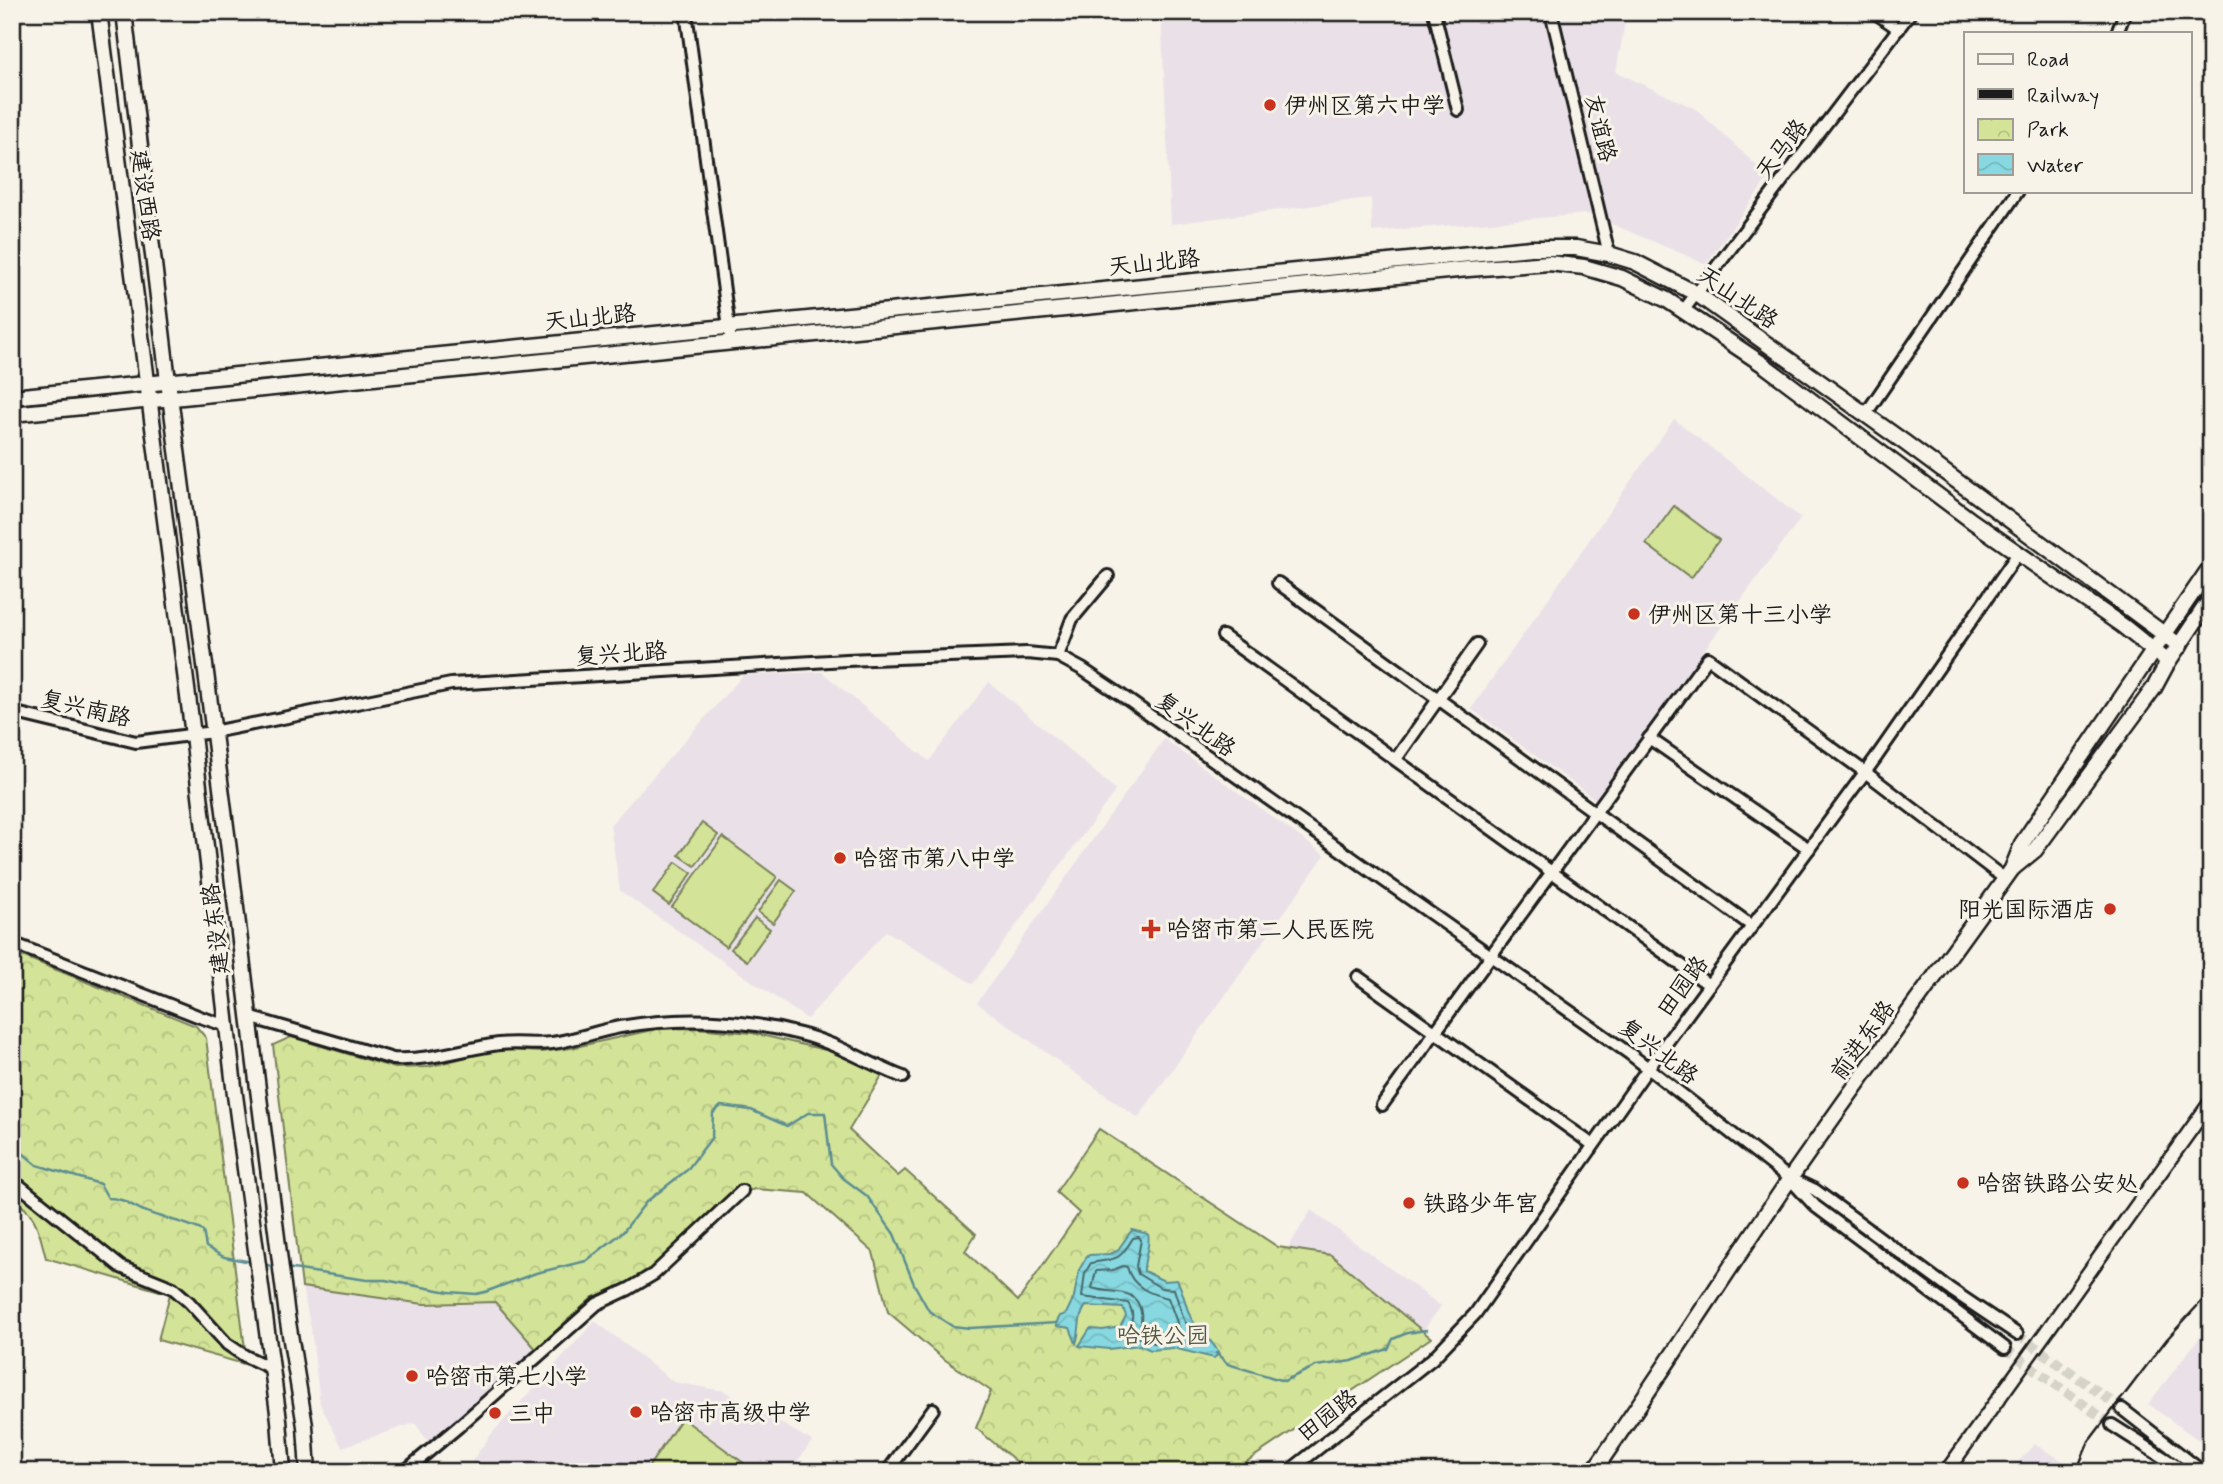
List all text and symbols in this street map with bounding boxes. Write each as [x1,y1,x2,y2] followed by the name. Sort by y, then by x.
[1964,32,2192,192] legend
[2027,46,2069,74] text: Road
[2027,82,2099,110] text: Railway
[1576,91,1622,166] street label: 友谊路
[1284,92,1445,122] place label: 伊州区第六中学
[1262,97,1278,113] marker: 伊州区第六中学
[1750,114,1815,187] street label: 天马路
[2027,116,2069,144] text: Park
[123,148,165,243] street label: 建设西路
[2027,152,2083,180] text: Water
[1107,244,1202,284] street label: 天山北路
[1690,260,1783,337] street label: 天山北路
[543,299,638,339] street label: 天山北路
[1648,601,1832,631] place label: 伊州区第十三小学
[1626,606,1642,622] marker: 伊州区第十三小学
[574,637,668,673] street label: 复兴北路
[37,685,134,735] street label: 复兴南路
[1149,686,1241,765] street label: 复兴北路
[854,845,1015,875] place label: 哈密市第八中学
[832,850,848,866] marker: 哈密市第八中学
[196,881,237,976] street label: 建设东路
[1958,896,2096,926] place label: 阳光国际酒店
[2102,901,2118,917] marker: 阳光国际酒店
[1167,916,1374,946] place label: 哈密市第二人民医院
[1141,919,1161,939] marker: 哈密市第二人民医院
[1651,950,1716,1024] street label: 田园路
[1824,995,1903,1087] street label: 前进东路
[1612,1013,1704,1092] street label: 复兴北路
[1977,1170,2138,1200] place label: 哈密铁路公安处
[1955,1175,1971,1191] marker: 哈密铁路公安处
[1423,1190,1538,1220] place label: 铁路少年宫
[1401,1195,1417,1211] marker: 铁路少年宫
[1117,1322,1209,1352] park label: 哈铁公园
[426,1363,587,1393] place label: 哈密市第七小学
[404,1368,420,1384] marker: 哈密市第七小学
[1292,1384,1365,1450] street label: 田园路
[650,1399,811,1429] place label: 哈密市高级中学
[509,1400,555,1430] place label: 三中
[628,1404,644,1420] marker: 哈密市高级中学
[487,1405,503,1421] marker: 三中

